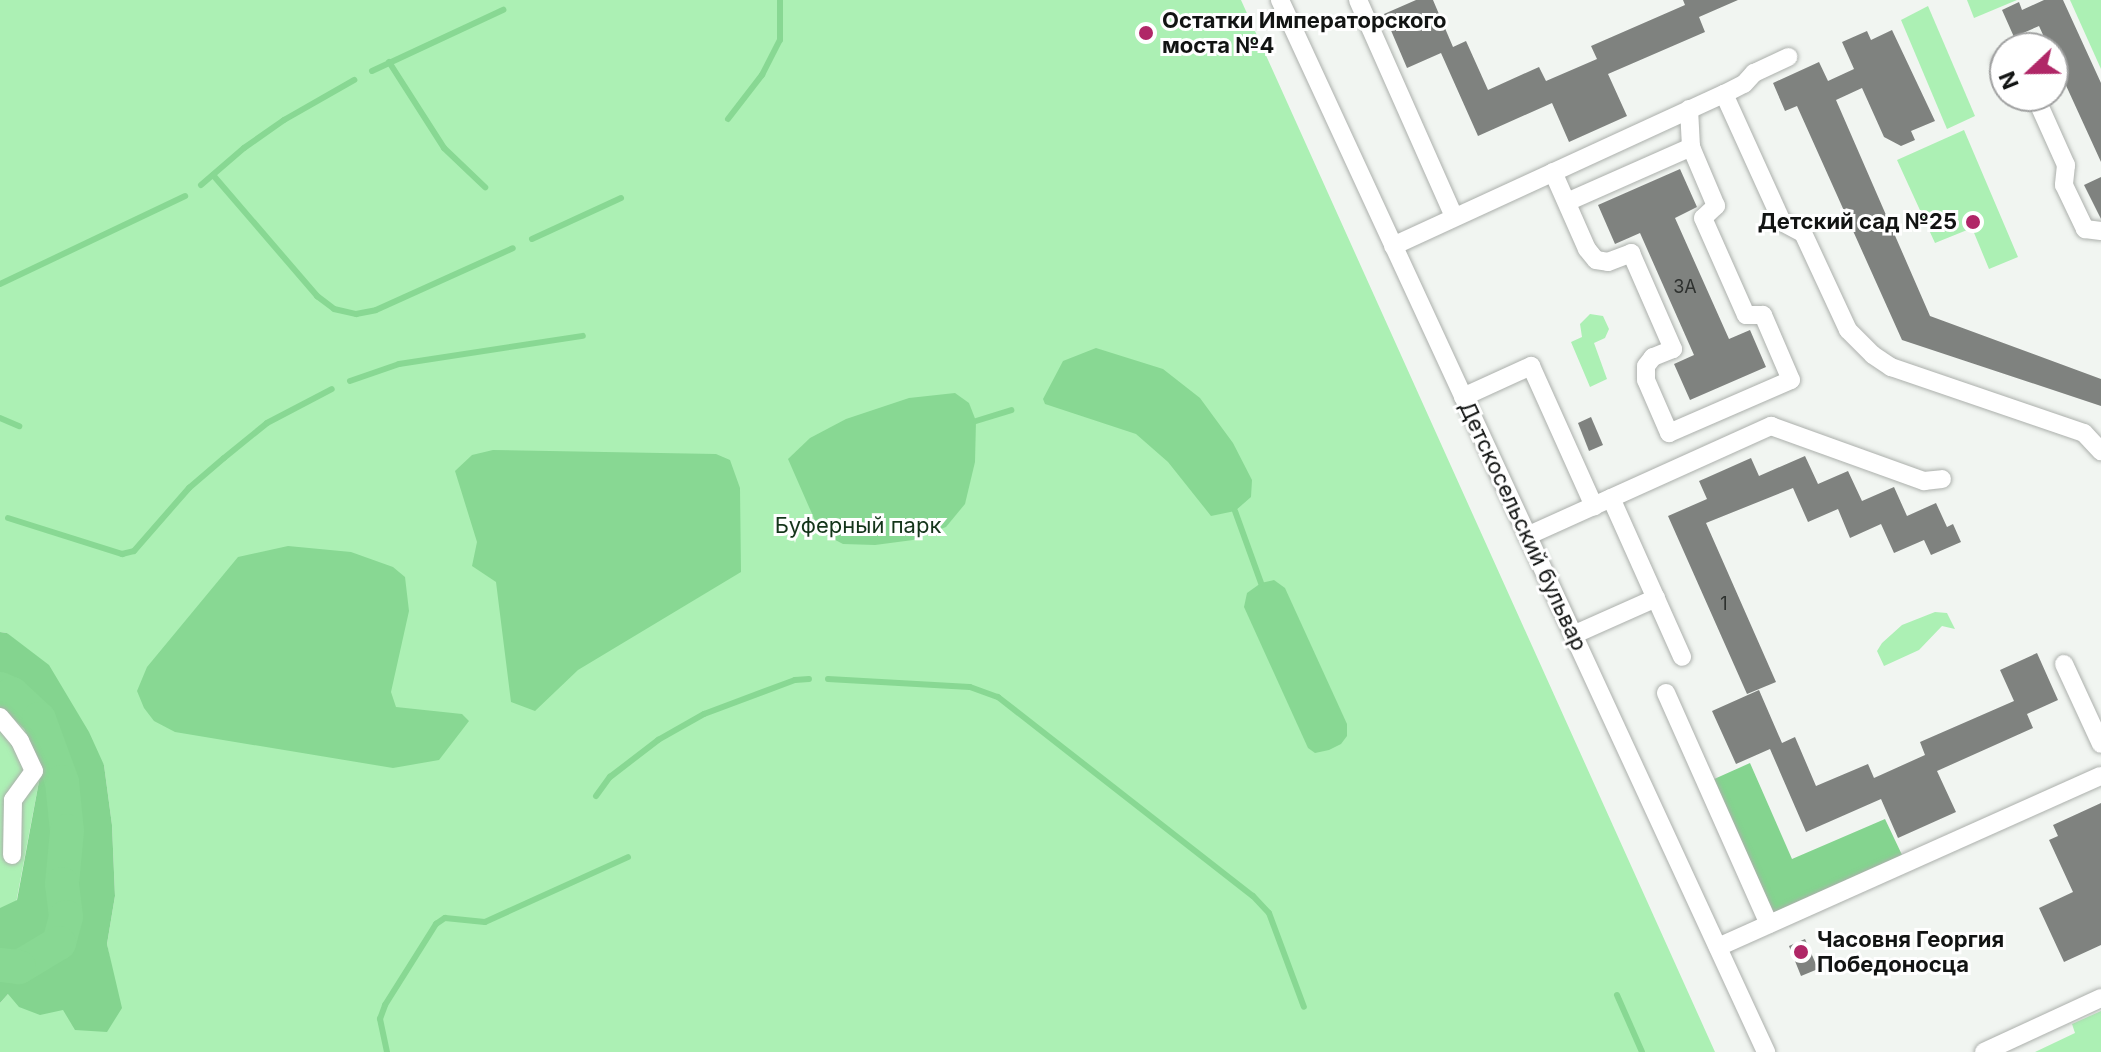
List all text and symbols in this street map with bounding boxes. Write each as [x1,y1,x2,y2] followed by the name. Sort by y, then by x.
[1162,7,1447,58] place label: Остатки Императорского моста №4
[1137,24,1155,42] marker: Остатки Императорского моста №4
[1989,32,2069,112] north arrow
[1993,68,2024,93] text: N
[1758,209,1957,235] place label: Детский сад №25
[1964,213,1982,231] marker: Детский сад №25
[1673,276,1697,298] house number: 3А
[1453,397,1593,655] street label: Детскосельский бульвар
[775,513,941,539] park label: Буферный парк
[1720,593,1728,615] house number: 1
[1817,926,2004,978] place label: Часовня Георгия Победоносца
[1792,943,1810,961] marker: Часовня Георгия Победоносца

